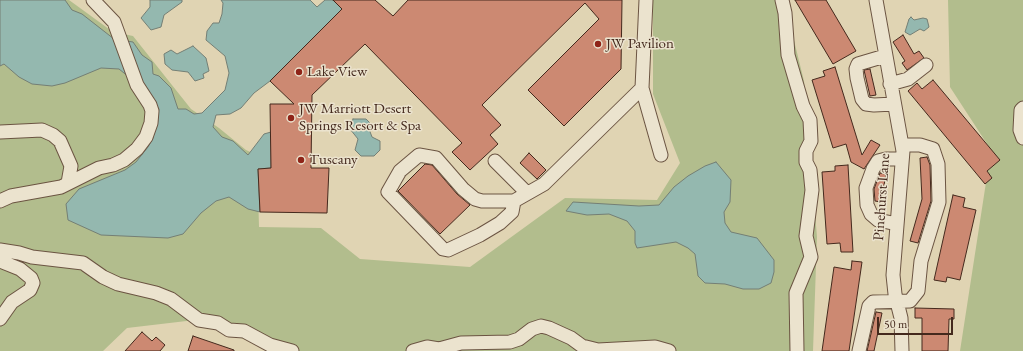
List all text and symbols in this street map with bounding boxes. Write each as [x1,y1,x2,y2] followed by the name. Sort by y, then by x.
[606,35,674,53] place label: JW Pavilion
[593,39,603,49] marker: JW Pavilion
[307,63,367,81] place label: Lake View
[294,67,304,77] marker: Lake View
[299,100,421,135] place label: JW Marriott Desert Springs Resort & Spa
[286,113,296,123] marker: JW Marriott Desert Springs Resort & Spa
[309,151,358,169] place label: Tuscany
[870,153,894,241] street label: Pinehurst Lane
[296,155,306,165] marker: Tuscany
[879,309,955,335] scale bar
[884,316,907,332] text: 50 m

